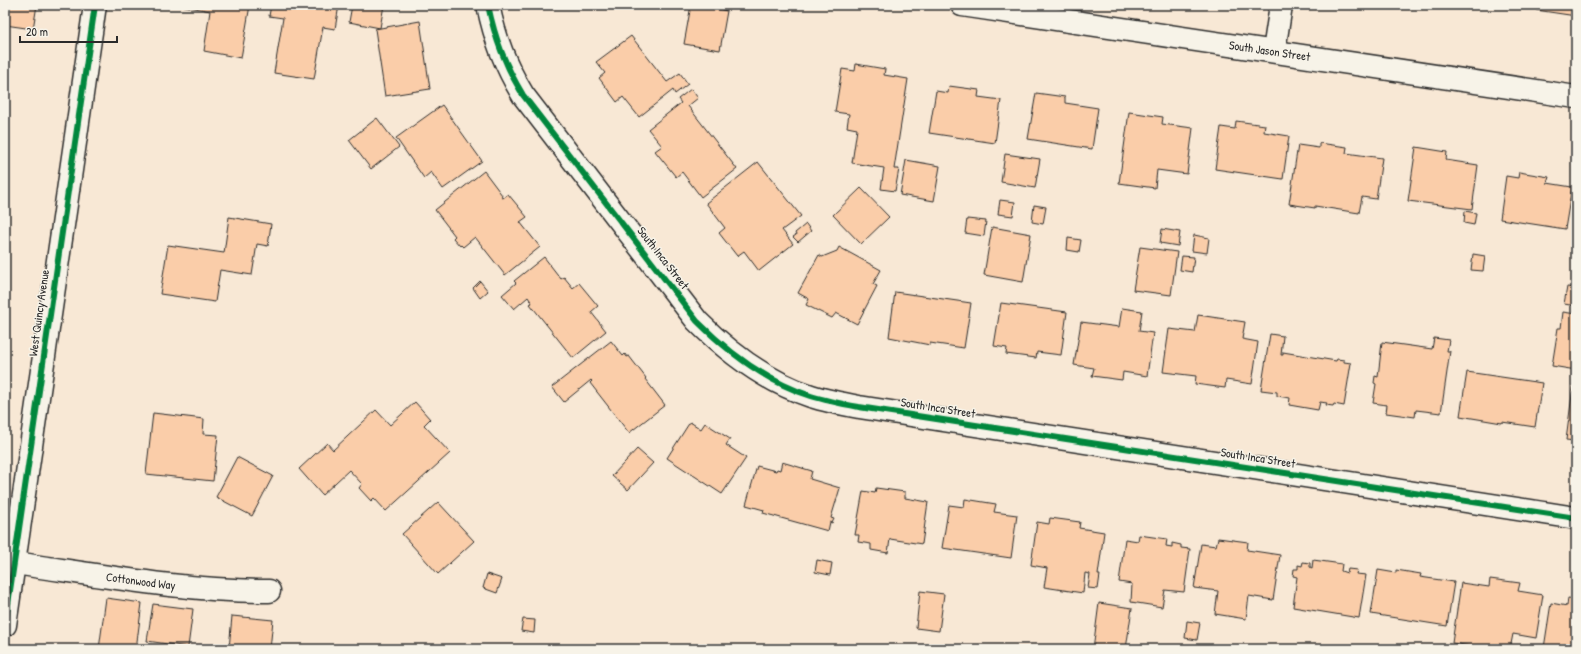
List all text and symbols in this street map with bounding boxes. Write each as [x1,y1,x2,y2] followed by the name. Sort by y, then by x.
[20,18,117,44] scale bar
[26,23,48,40] text: 20 m
[1228,36,1312,65] street label: South Jason Street
[633,223,694,293] street label: South Inca Street
[24,268,53,357] street label: West Quincy Avenue
[900,393,977,422] street label: South Inca Street
[1220,443,1297,472] street label: South Inca Street
[105,568,176,594] street label: Cottonwood Way

